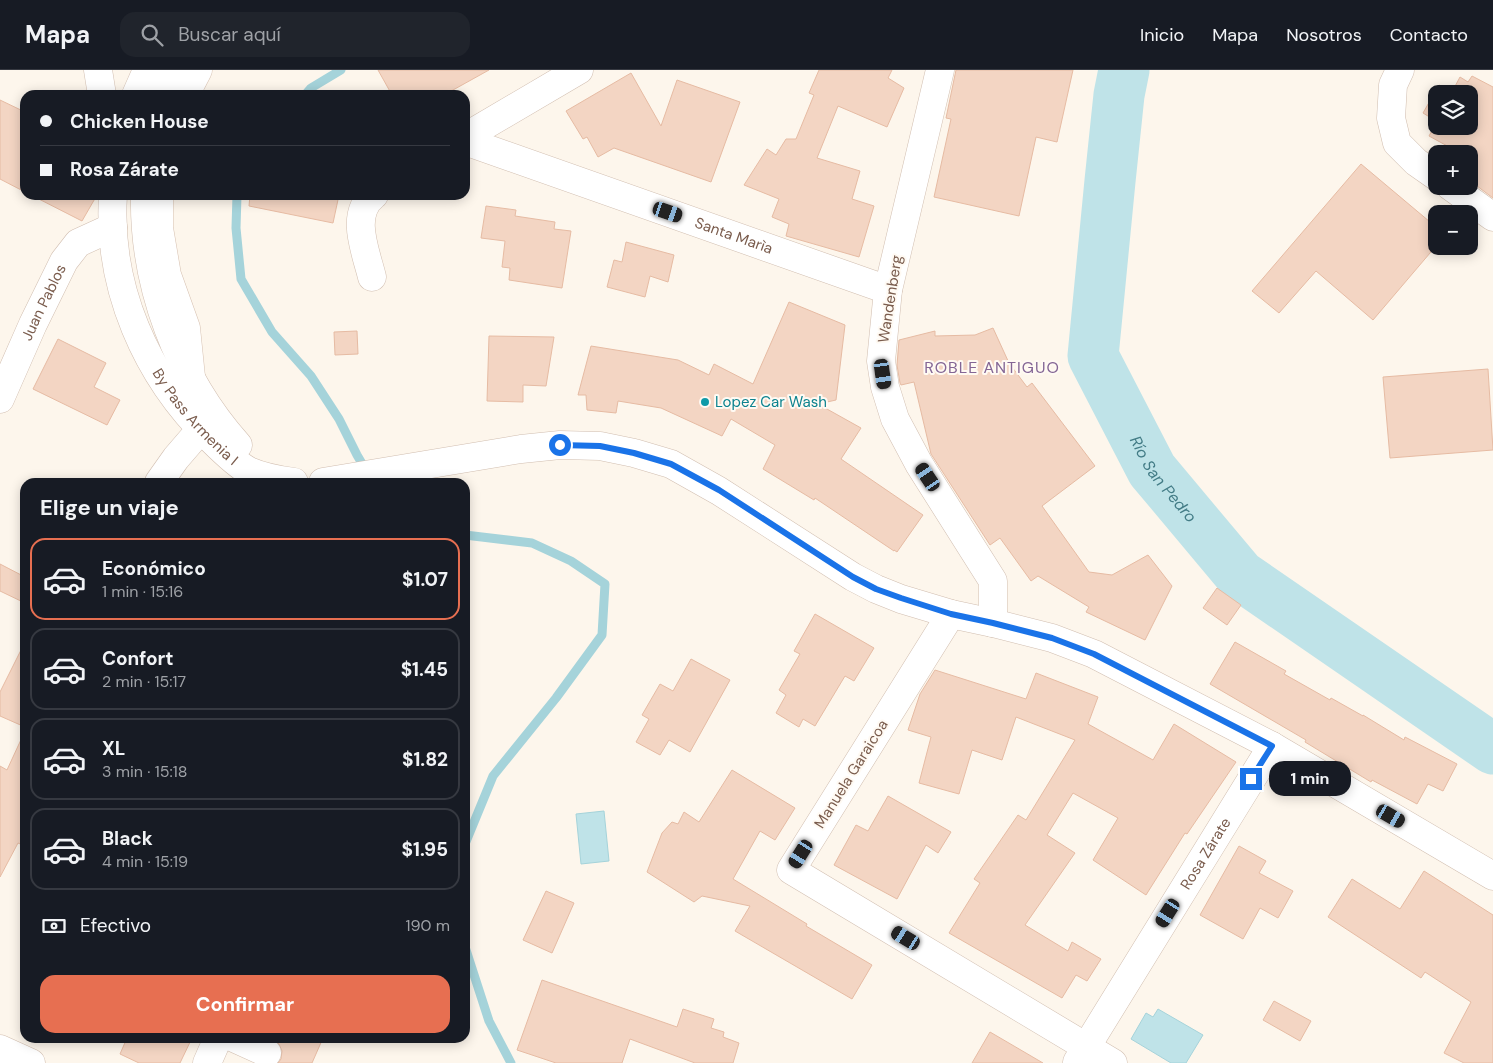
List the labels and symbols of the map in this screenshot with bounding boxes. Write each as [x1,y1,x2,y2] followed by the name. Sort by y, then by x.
[651,200,684,224] car
[692,213,776,259] street label: Santa Marìa
[873,254,907,344] street label: Wandenberg
[17,261,71,344] street label: Juan Pablos
[924,357,1060,378] district label: ROBLE ANTIGUO
[873,358,892,390] car
[148,365,242,470] street label: By Pass Armenia I
[715,392,827,412] place label: Lopez Car Wash
[699,396,711,408] marker: Lopez Car Wash
[1126,432,1202,527] water label: Río San Pedro
[549,434,571,456] route start
[913,460,942,494] car
[810,716,892,832] street label: Manuela Garaicoa
[1268,762,1351,796] callout: 1 min
[1240,768,1262,790] route end
[1374,802,1407,830] car
[1176,814,1235,893] street label: Rosa Zárate
[786,837,815,871] car
[1153,896,1182,930] car
[889,924,922,952] car

